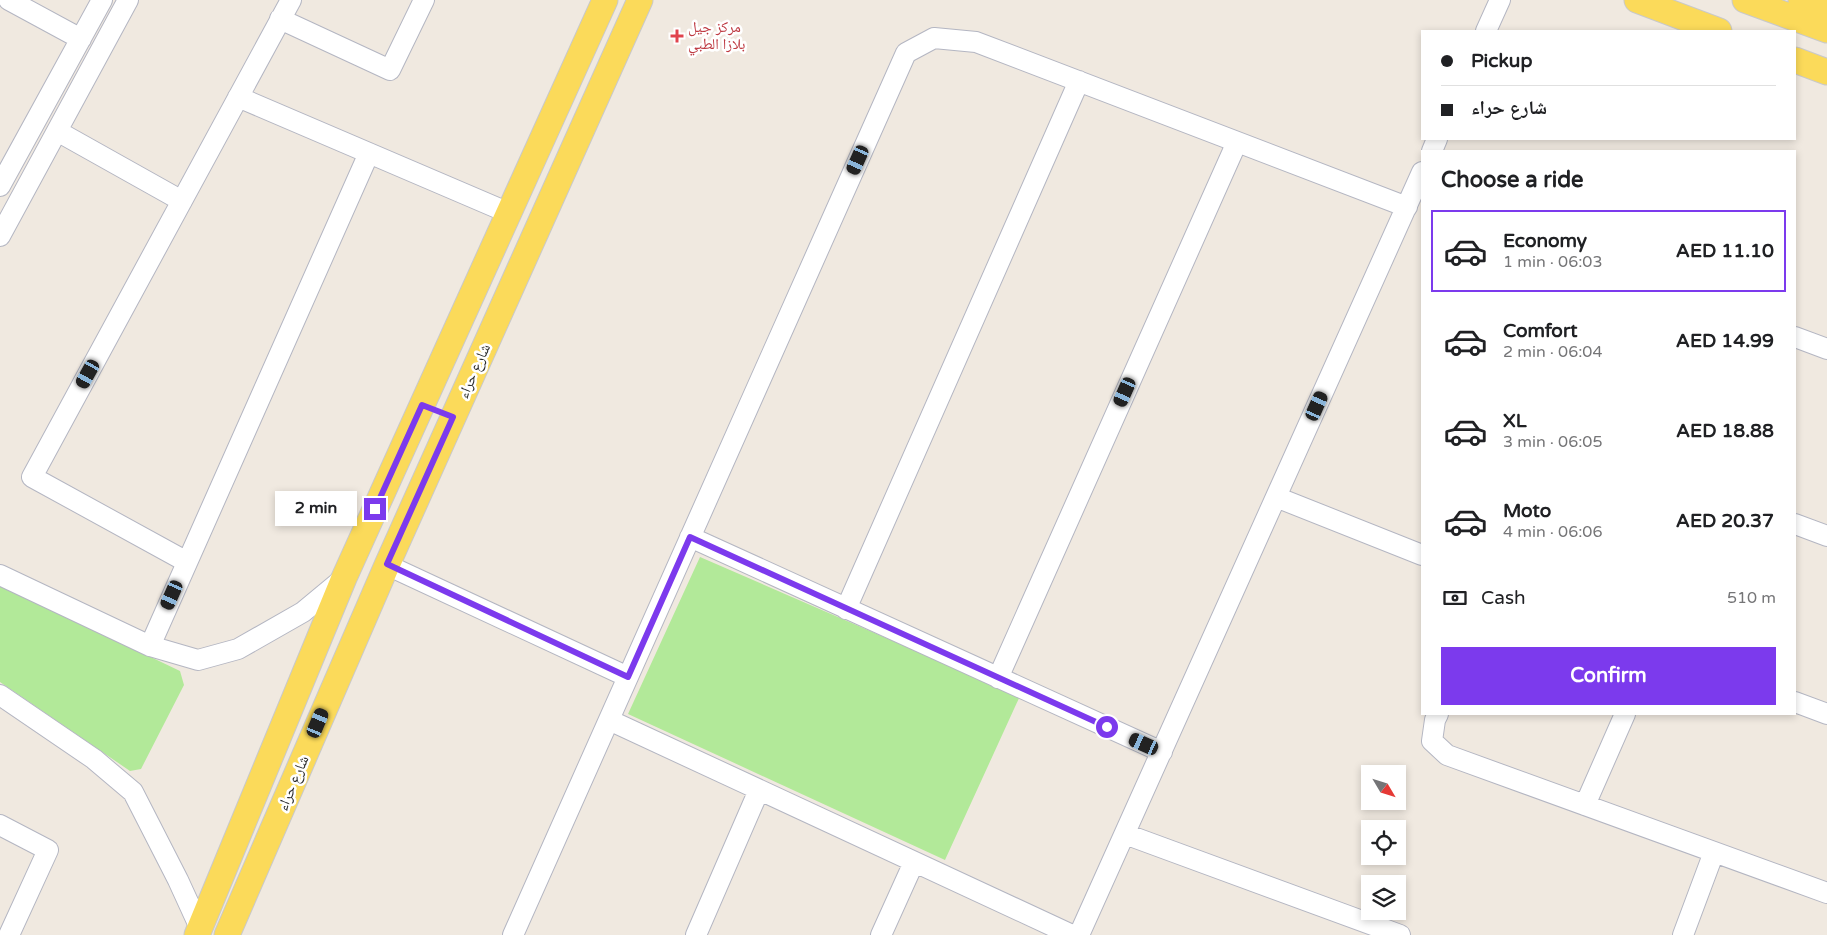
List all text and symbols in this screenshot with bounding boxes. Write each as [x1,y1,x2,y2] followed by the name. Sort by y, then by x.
[688,18,745,56] place label: مركز جيل بلازا الطبي
[670,29,684,43] marker: مركز جيل بلازا الطبي
[1471,50,1532,72] text: Pickup
[1471,97,1547,119] text: شارع حراء
[845,143,870,177] car
[1441,167,1584,193] text: Choose a ride
[1443,229,1488,274] icon: car
[1503,230,1587,252] text: Economy
[1676,240,1774,262] text: AED 11.10
[1503,252,1602,272] text: 1 min · 06:03
[1443,319,1488,364] icon: car
[1503,320,1577,342] text: Comfort
[1676,330,1774,352] text: AED 14.99
[454,341,495,402] street label: شارع حراء
[1503,342,1602,362] text: 2 min · 06:04
[74,357,101,391] car
[1112,375,1137,409] car
[1304,389,1329,423] car
[1443,409,1488,454] icon: car
[1503,410,1527,432] text: XL
[1676,420,1774,442] text: AED 18.88
[1503,432,1602,452] text: 3 min · 06:05
[275,492,358,526] callout: 2 min
[295,498,337,518] text: 2 min
[364,498,386,520] route end
[1443,499,1488,544] icon: car
[1503,500,1551,522] text: Moto
[1676,510,1774,532] text: AED 20.37
[1503,522,1602,542] text: 4 min · 06:06
[159,578,184,612] car
[1441,584,1469,612] icon: cash
[1481,587,1526,609] text: Cash
[1727,588,1776,608] text: 510 m
[1441,647,1776,705] button: Confirm
[305,706,330,740] car
[1096,716,1118,738] route start
[1127,731,1160,757] car
[273,753,314,814] street label: شارع حراء
[1361,765,1406,810] north arrow
[1361,765,1406,920] map controls
[1361,820,1406,865] button: locate
[1361,875,1406,920] button: layers

